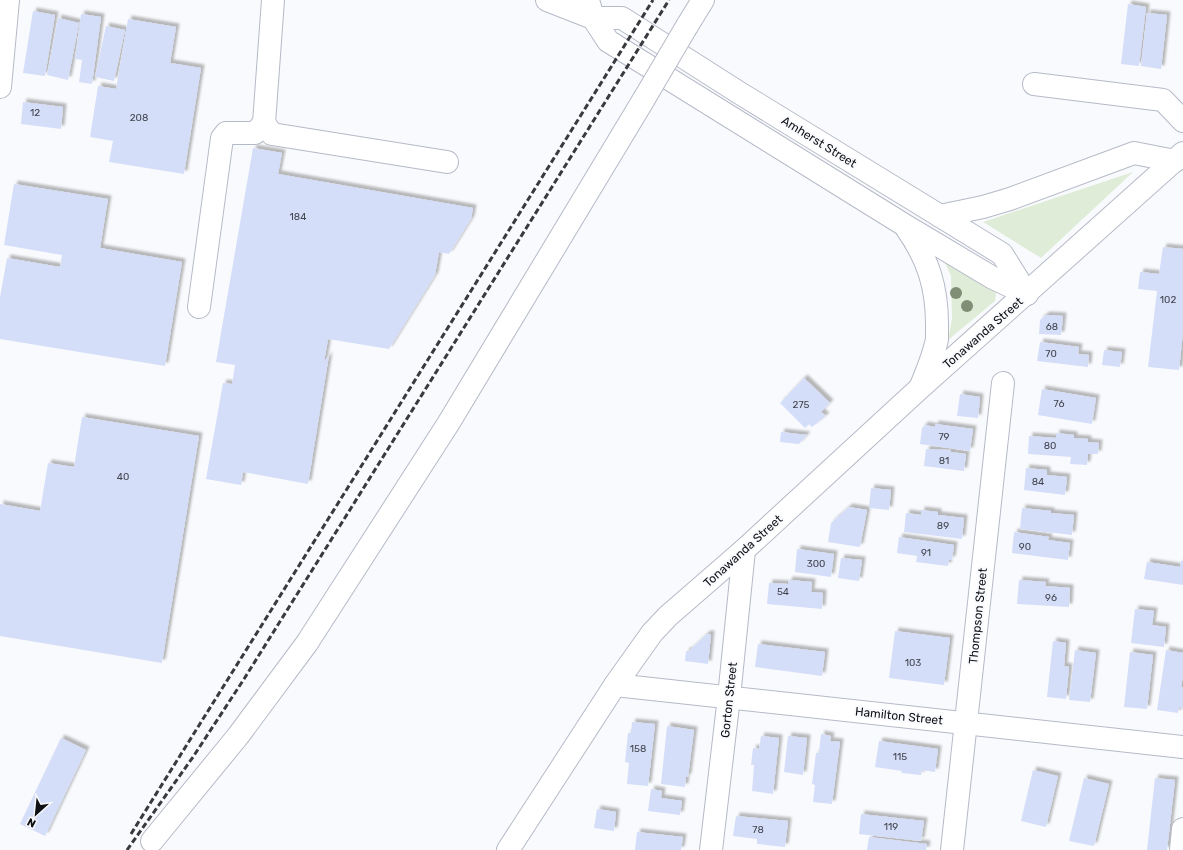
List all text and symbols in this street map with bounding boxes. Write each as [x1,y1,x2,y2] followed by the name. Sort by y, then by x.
[30,107,40,119] house number: 12
[130,112,148,124] house number: 208
[779,113,859,171] street label: Amherst Street
[290,211,306,223] house number: 184
[940,294,1026,372] street label: Tonawanda Street
[1160,294,1176,306] house number: 102
[1046,321,1058,333] house number: 68
[1045,348,1057,360] house number: 70
[1054,398,1064,410] house number: 76
[793,399,810,411] house number: 275
[938,431,950,443] house number: 79
[1044,440,1056,452] house number: 80
[939,455,949,467] house number: 81
[117,471,129,483] house number: 40
[1032,476,1044,488] house number: 84
[701,512,786,590] street label: Tonawanda Street
[937,520,949,532] house number: 89
[1019,541,1031,553] house number: 90
[921,547,931,559] house number: 91
[807,558,825,570] house number: 300
[966,567,990,665] street label: Thompson Street
[777,586,789,598] house number: 54
[1045,592,1057,604] house number: 96
[905,657,921,669] house number: 103
[718,661,740,739] street label: Gorton Street
[854,704,944,728] street label: Hamilton Street
[630,743,646,755] house number: 158
[893,751,907,763] house number: 115
[16,794,56,834] north arrow
[25,815,38,830] text: N
[884,821,898,833] house number: 119
[752,824,764,836] house number: 78

